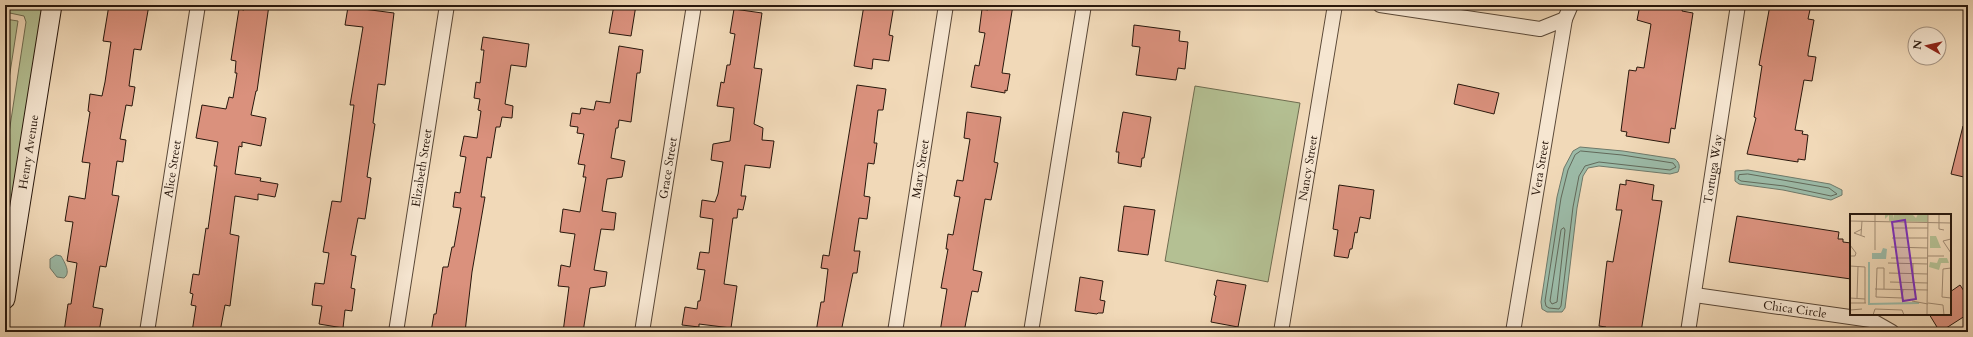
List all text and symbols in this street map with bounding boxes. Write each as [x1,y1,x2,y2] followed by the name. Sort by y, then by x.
[1907,26,1947,66] north arrow
[1910,38,1926,50] text: N
[15,113,42,190] street label: Henry Avenue
[408,128,436,208] street label: Elizabeth Street
[1700,132,1726,205] street label: Tortuga Way
[1295,134,1321,202] street label: Nancy Street
[655,136,681,200] street label: Grace Street
[908,138,933,200] street label: Mary Street
[160,139,185,199] street label: Alice Street
[1528,139,1553,197] street label: Vera Street
[1850,214,1951,315] inset map
[1762,297,1828,322] street label: Chica Circle

